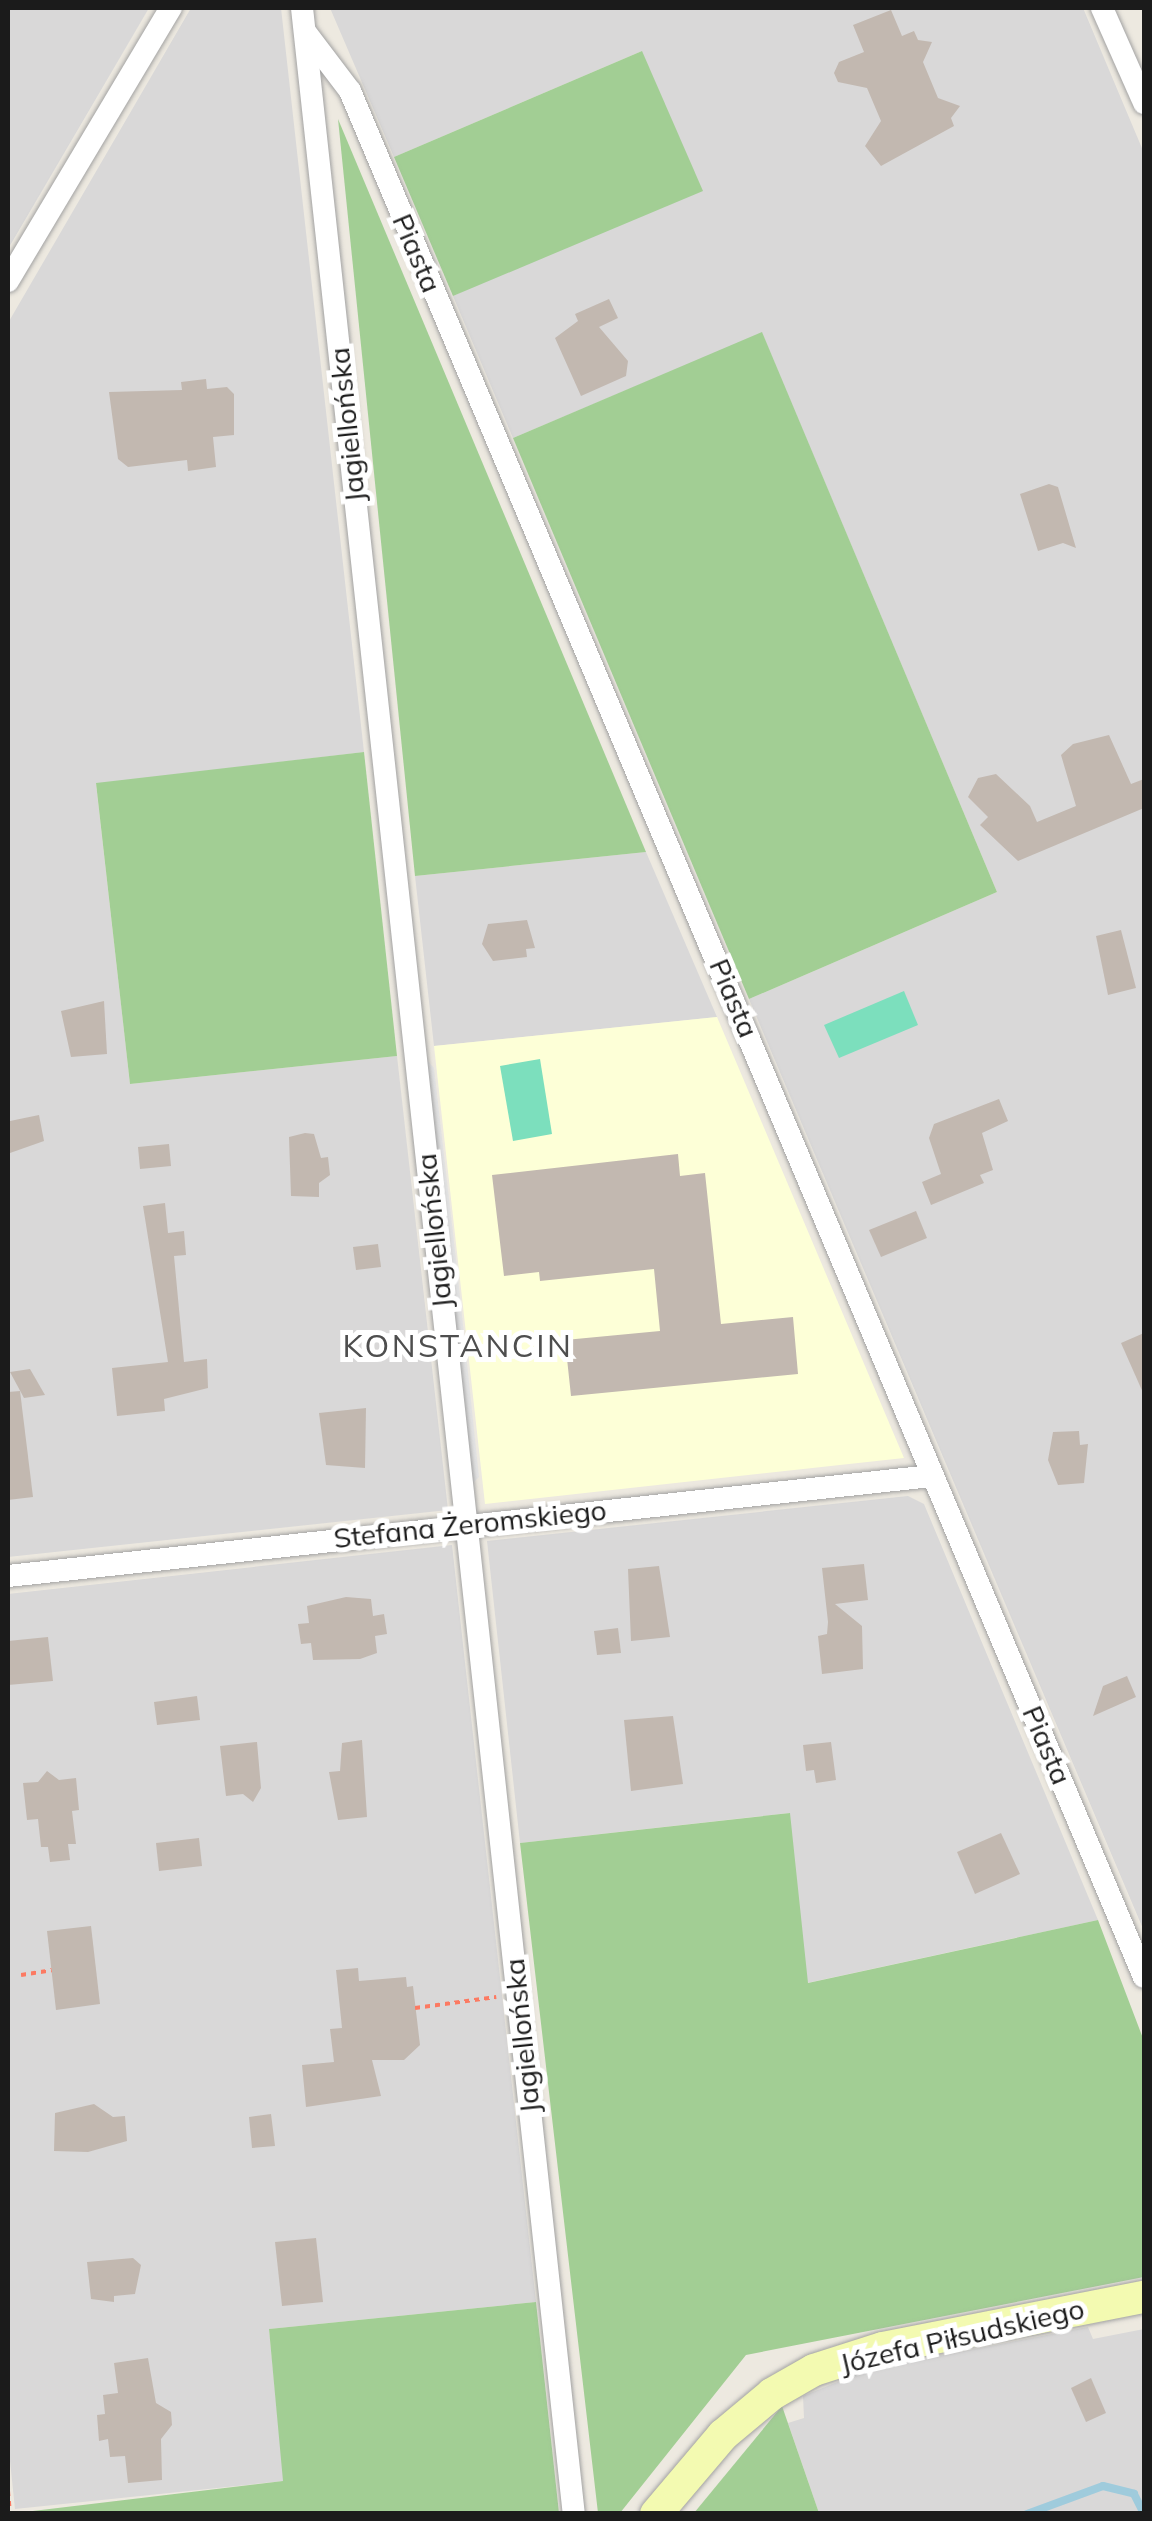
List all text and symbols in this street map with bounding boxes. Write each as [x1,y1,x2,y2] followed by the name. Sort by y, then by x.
[386,209,448,297] street label: Piasta
[322,346,372,504] street label: Jagiellońska
[703,954,765,1042] street label: Piasta
[409,1152,459,1310] street label: Jagiellońska
[343,1326,573,1364] district label: KONSTANCIN
[332,1493,608,1555] street label: Stefana Żeromskiego
[1016,1701,1078,1789] street label: Piasta
[497,1957,547,2115] street label: Jagiellońska
[837,2292,1087,2380] street label: Józefa Piłsudskiego

